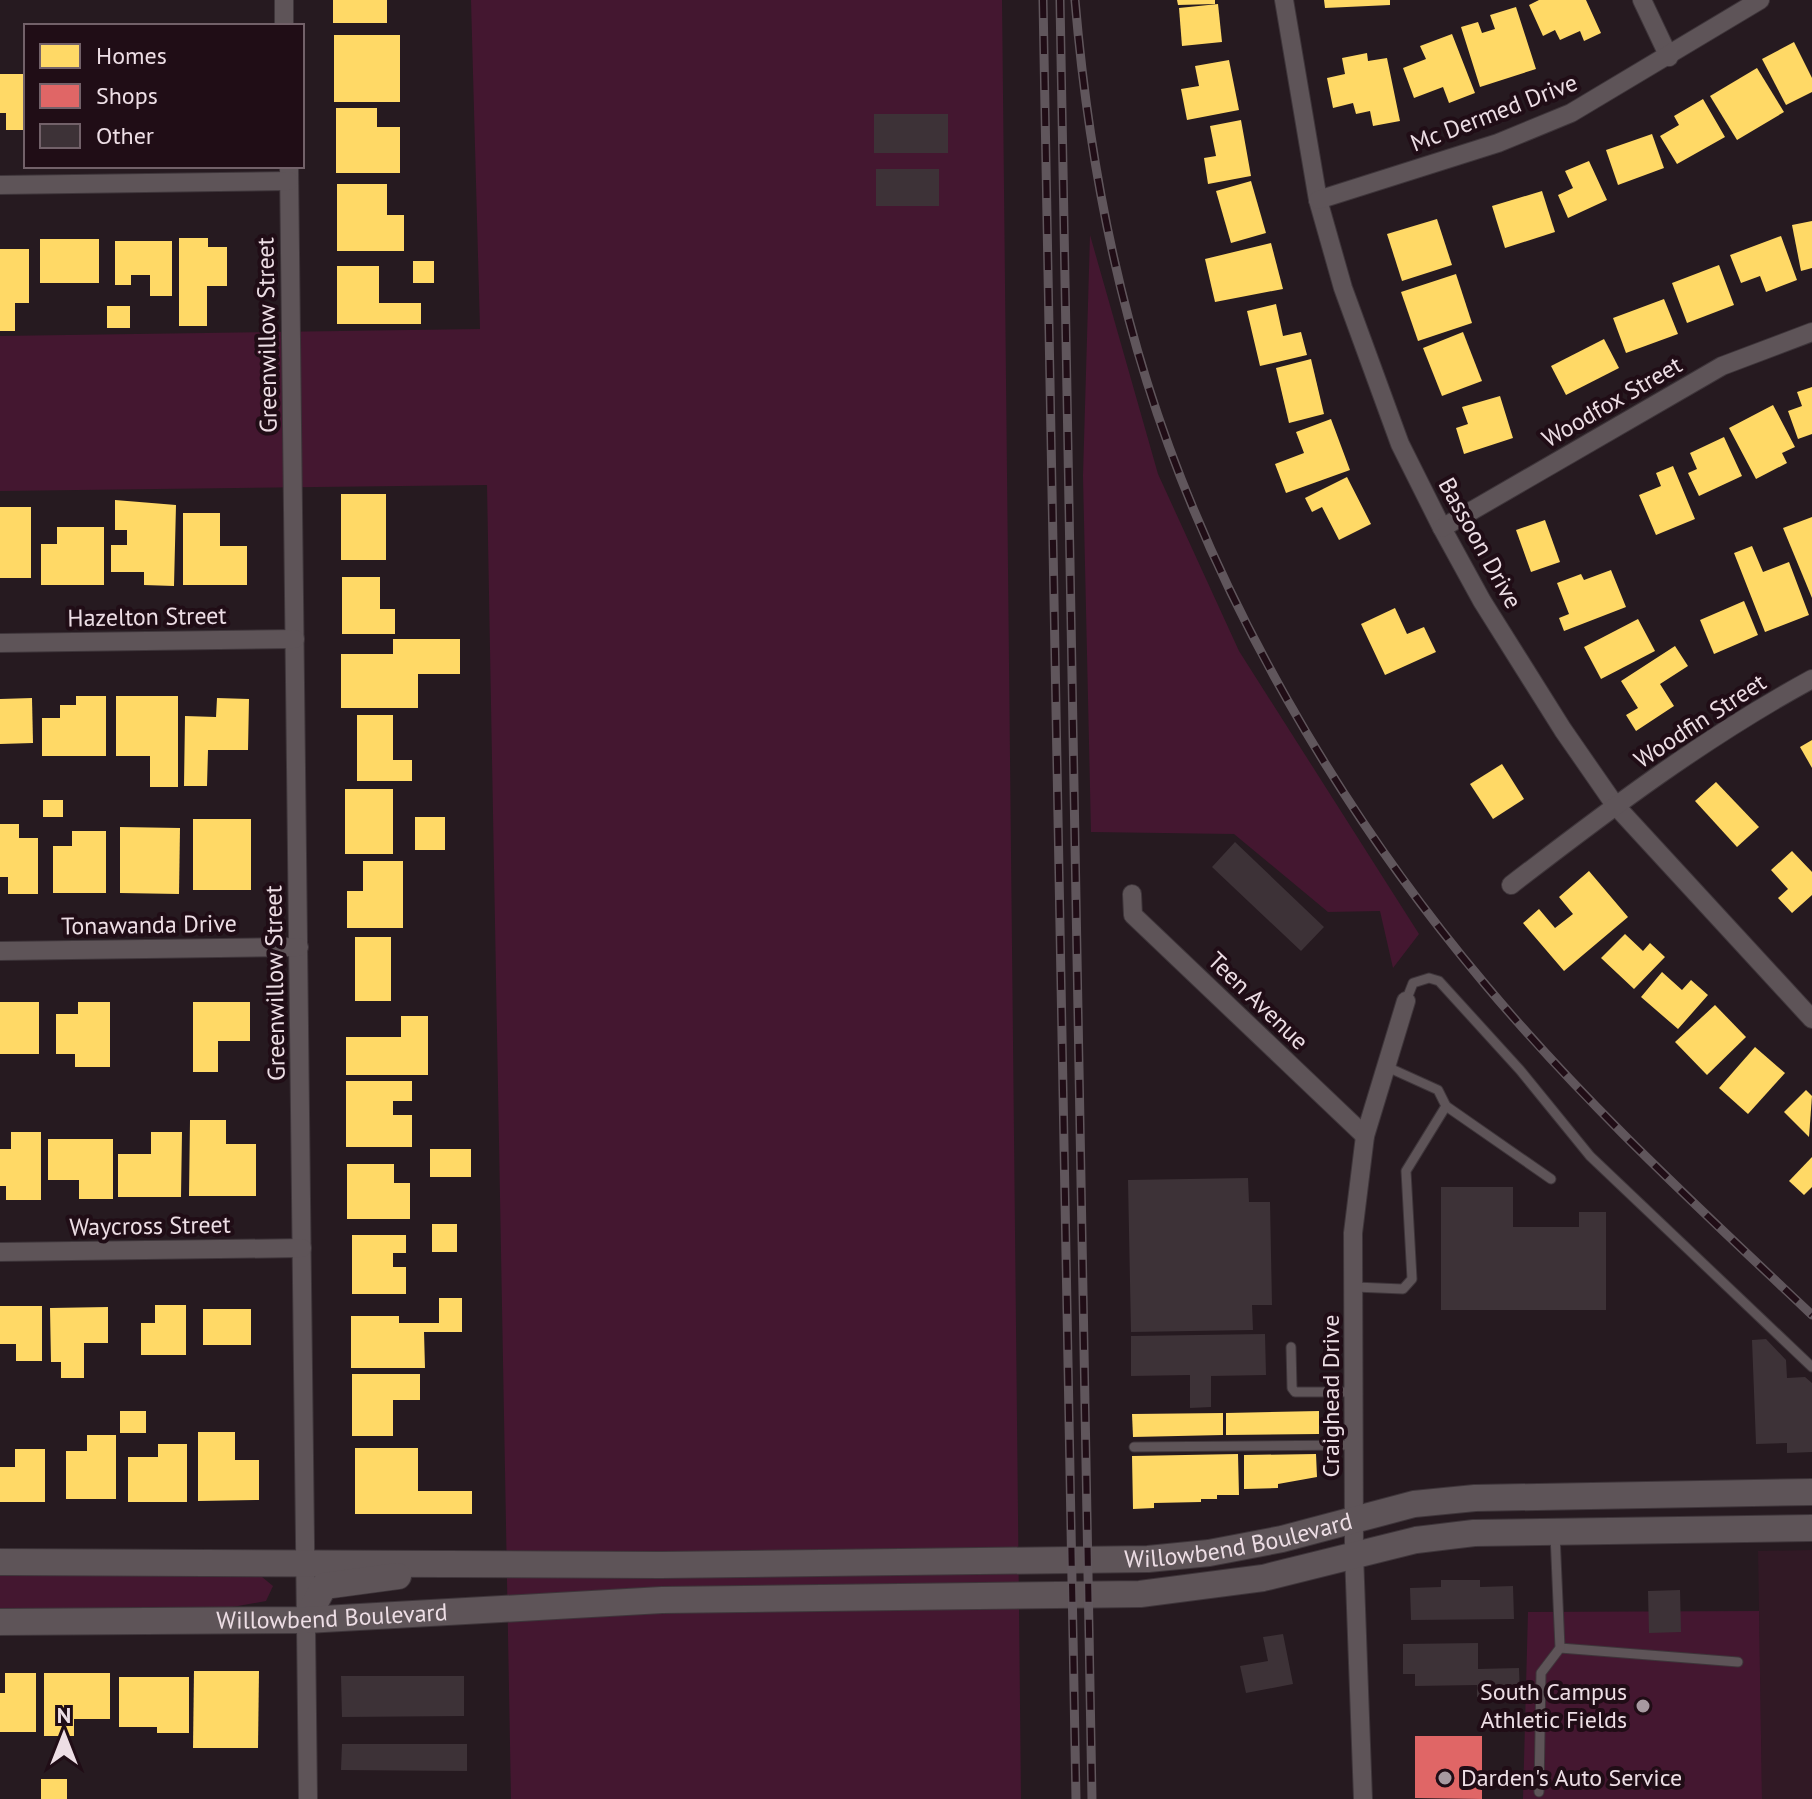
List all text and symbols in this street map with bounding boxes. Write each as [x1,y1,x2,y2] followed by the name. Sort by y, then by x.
[24,24,304,168] legend
[96,40,167,71] text: Homes
[1406,66,1582,159] street label: Mc Dermed Drive
[96,80,158,111] text: Shops
[96,120,154,151] text: Other
[249,237,284,433] street label: Greenwillow Street
[1536,349,1687,454] street label: Woodfox Street
[1432,472,1529,614] street label: Bassoon Drive
[67,600,227,633] street label: Hazelton Street
[1628,666,1772,775] street label: Woodfin Street
[257,885,292,1081] street label: Greenwillow Street
[61,907,237,942] street label: Tonawanda Drive
[1202,945,1315,1056] street label: Teen Avenue
[69,1209,231,1242] street label: Waycross Street
[1315,1314,1346,1478] street label: Craighead Drive
[1124,1505,1355,1574] street label: Willowbend Boulevard
[216,1596,448,1636] street label: Willowbend Boulevard
[1480,1676,1627,1735] place label: South Campus Athletic Fields
[24,1695,104,1775] north arrow
[1634,1697,1652,1715] marker: South Campus Athletic Fields
[57,1701,71,1729] text: N
[1461,1762,1682,1793] place label: Darden's Auto Service
[1436,1769,1454,1787] marker: Darden's Auto Service

